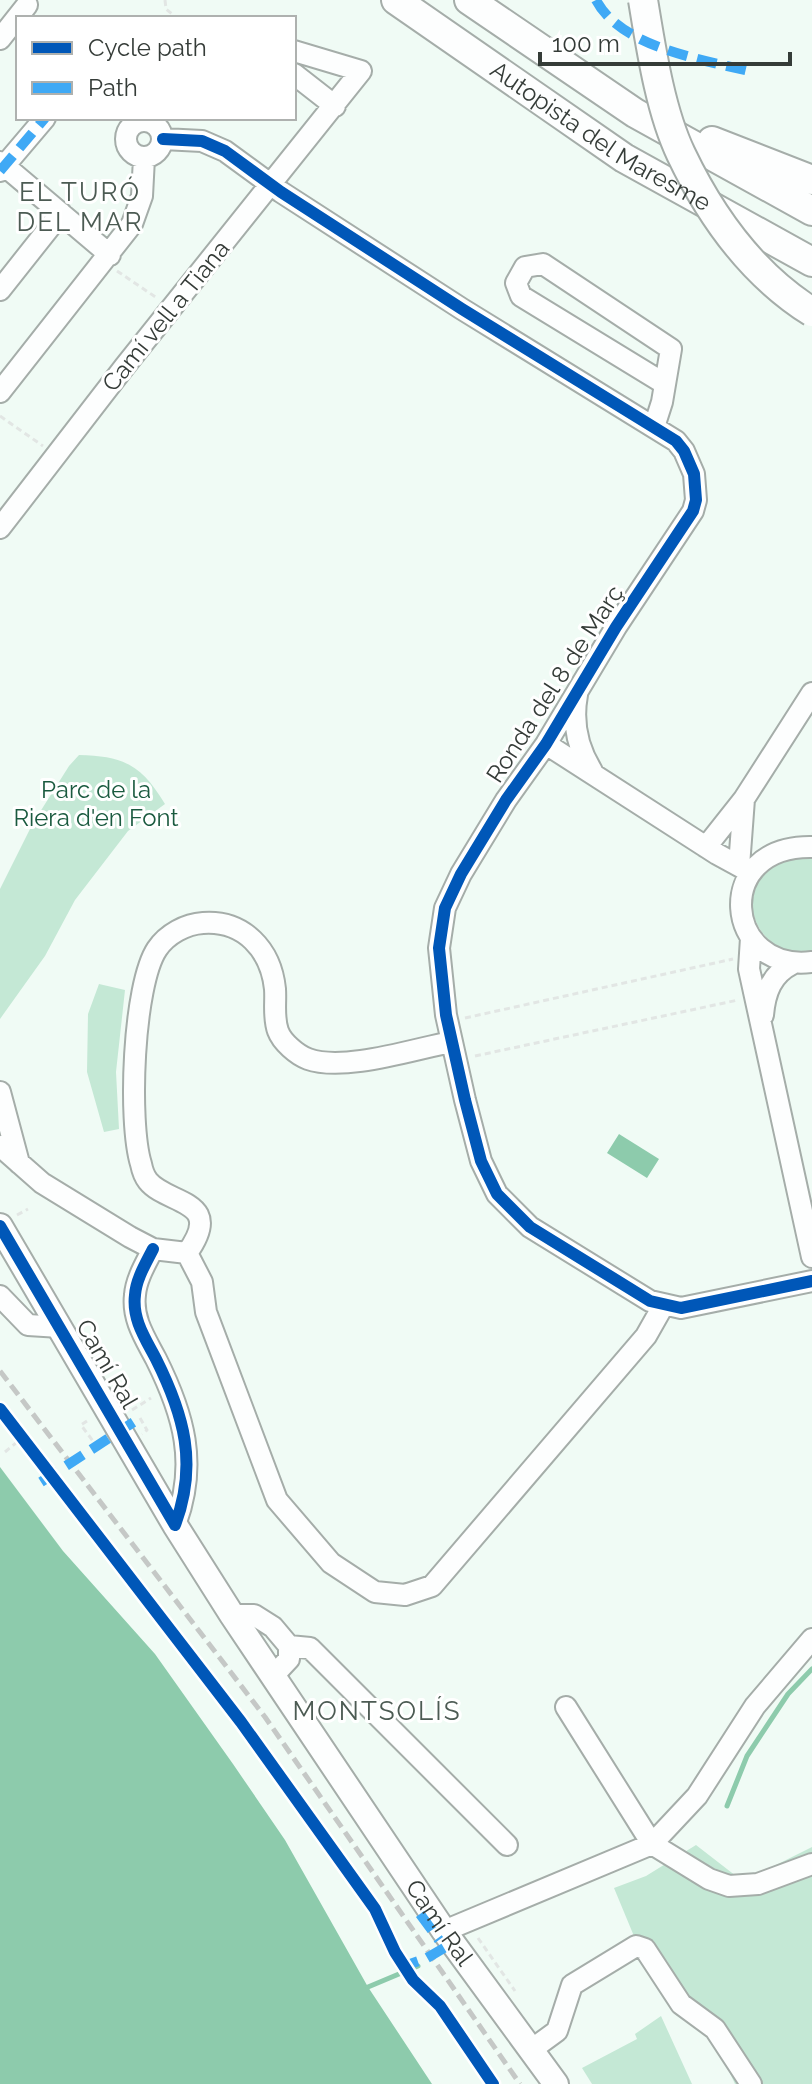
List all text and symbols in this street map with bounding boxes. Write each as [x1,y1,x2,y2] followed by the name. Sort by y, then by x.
[16,16,296,120] legend
[540,16,790,66] scale bar
[552,29,620,58] text: 100 m
[88,33,207,62] text: Cycle path
[485,55,716,217] street label: Autopista del Maresme
[88,73,138,102] text: Path
[17,176,143,237] district label: EL TURÓ DEL MAR
[96,234,235,397] street label: Camí vell a Tiana
[480,580,629,788] street label: Ronda del 8 de Març
[13,775,179,832] park label: Parc de la Riera d'en Font
[70,1314,145,1414] street label: Camí Ral
[293,1696,461,1726] district label: MONTSOLÍS
[400,1874,480,1972] street label: Camí Ral

